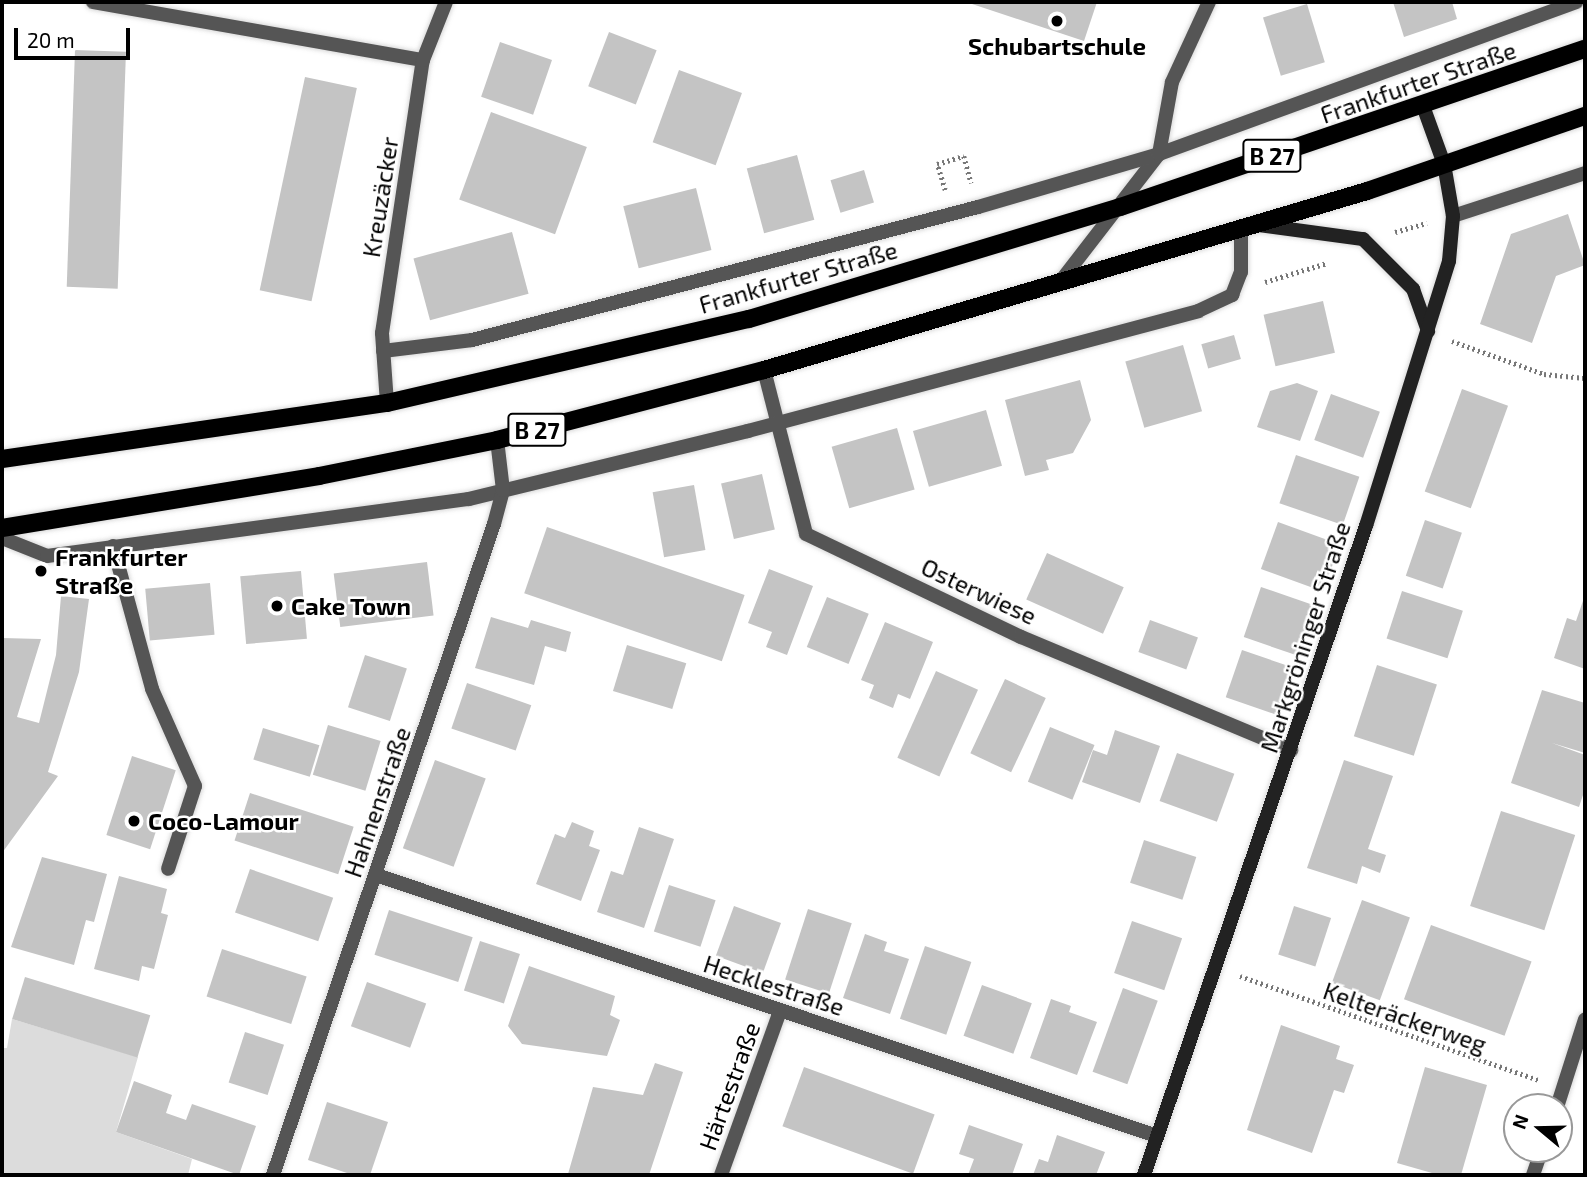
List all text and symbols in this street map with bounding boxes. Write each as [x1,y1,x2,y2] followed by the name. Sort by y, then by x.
[1049,13,1065,29] marker: Schubartschule
[18,14,133,58] scale bar
[27,27,75,52] text: 20 m
[968,32,1146,60] place label: Schubartschule
[1316,35,1520,129] street label: Frankfurter Straße
[356,135,404,259] street label: Kreuzäcker
[1242,136,1302,176] road number: B 27
[695,235,901,319] street label: Frankfurter Straße
[507,410,567,450] road number: B 27
[1254,518,1356,756] street label: Markgröninger Straße
[55,543,188,599] place label: Frankfurter Straße
[917,552,1041,630] street label: Osterwiese
[33,563,49,579] marker: Frankfurter Straße
[291,592,411,620] place label: Cake Town
[269,598,285,614] marker: Cake Town
[338,723,416,881] street label: Hahnenstraße
[148,807,299,835] place label: Coco-Lamour
[126,813,142,829] marker: Coco-Lamour
[700,949,848,1021] street label: Hecklestraße
[1320,976,1490,1058] street label: Kelteräckerweg
[693,1018,765,1154] street label: Härtestraße
[1503,1093,1573,1163] north arrow
[1506,1111,1533,1132] text: N

